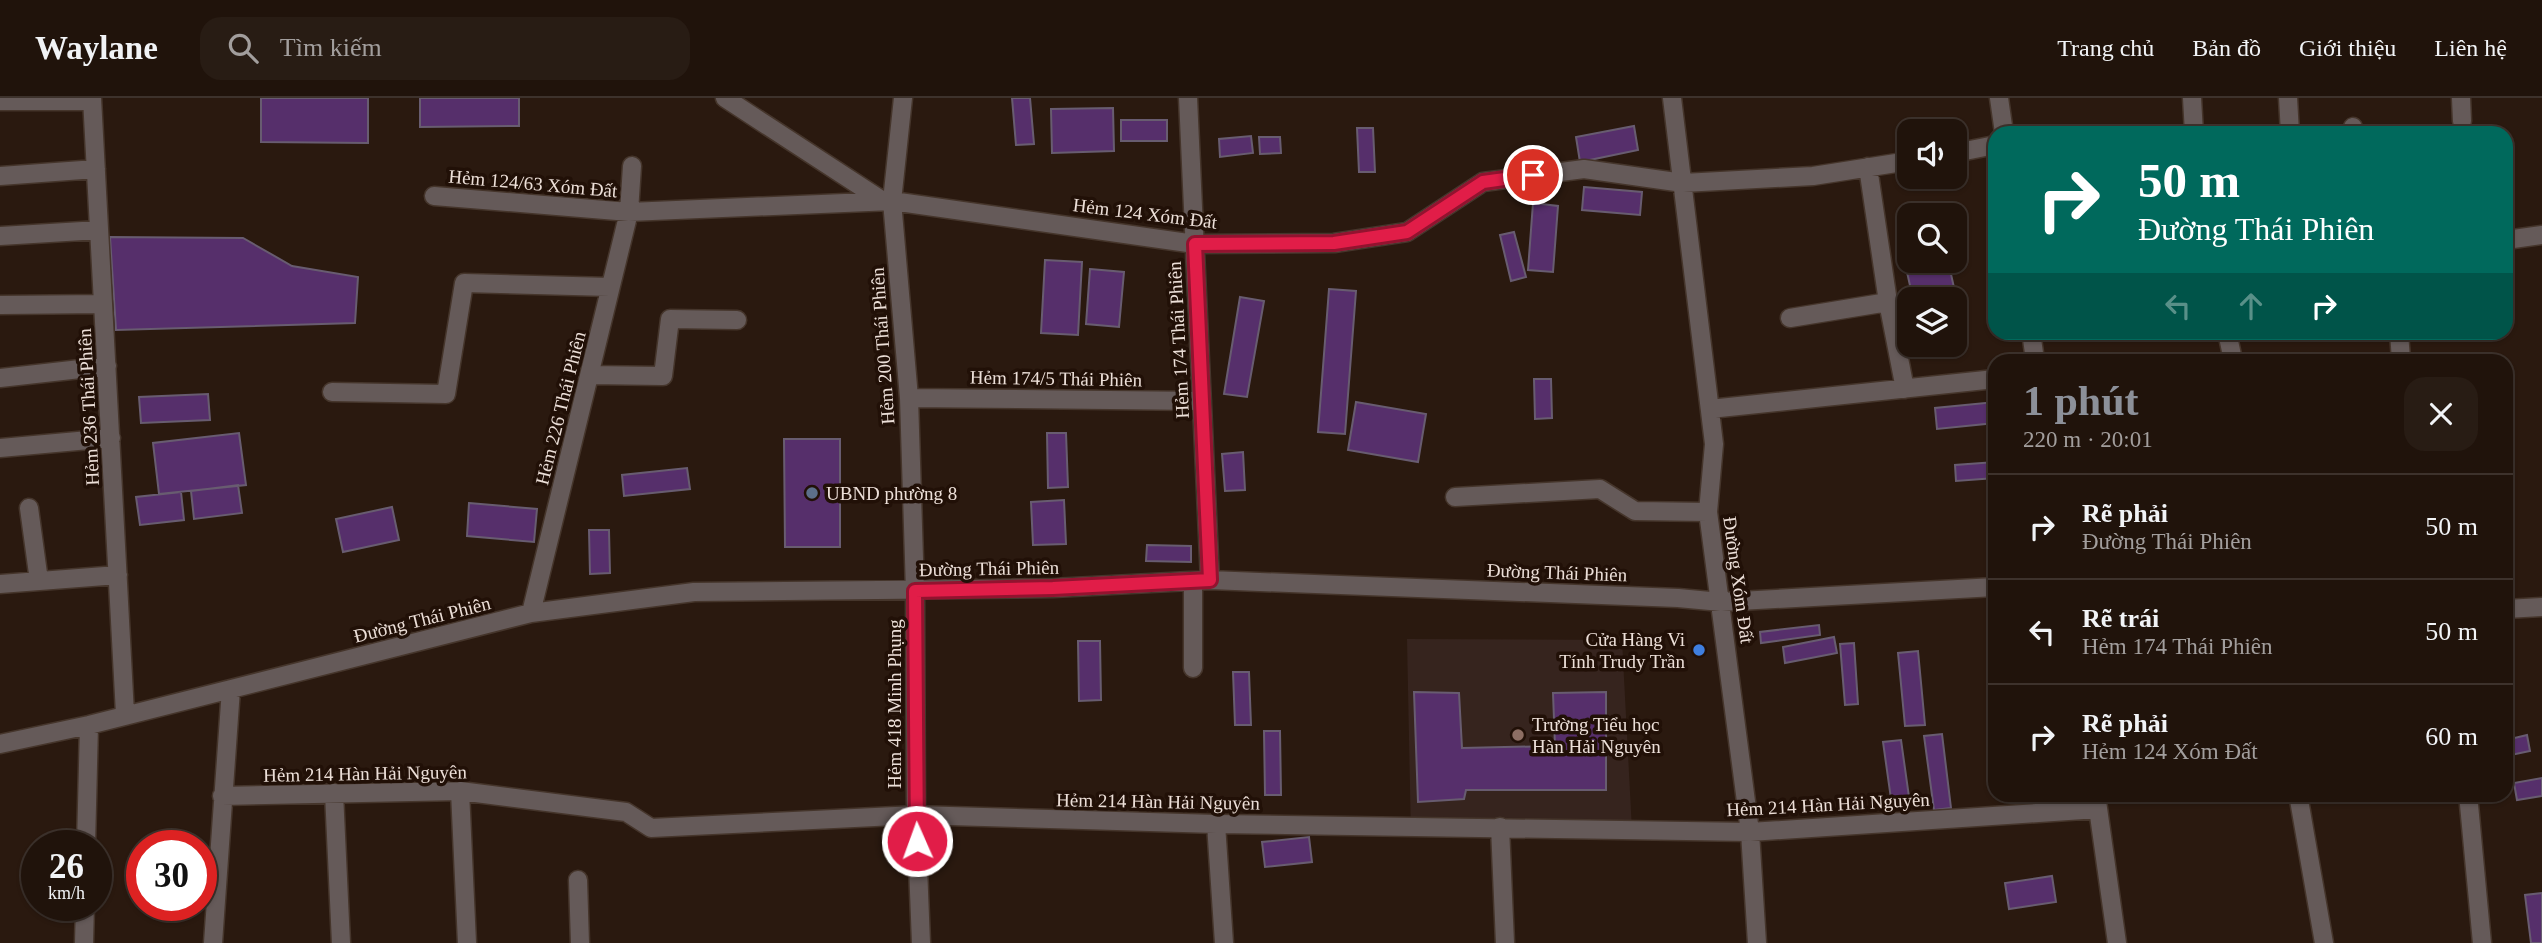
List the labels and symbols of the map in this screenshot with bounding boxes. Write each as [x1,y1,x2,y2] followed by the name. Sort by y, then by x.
[1503,145,1563,205] pin
[448,166,619,201] street label: Hẻm 124/63 Xóm Đất
[1072,194,1219,233] street label: Hẻm 124 Xóm Đất
[1164,260,1193,419] street label: Hẻm 174 Thái Phiên
[866,266,898,425] street label: Hẻm 200 Thái Phiên
[74,327,103,486] street label: Hẻm 236 Thái Phiên
[531,329,590,487] street label: Hẻm 226 Thái Phiên
[970,366,1143,391] street label: Hẻm 174/5 Thái Phiên
[826,483,957,504] place label: UBND phường 8
[804,485,820,501] marker: UBND phường 8
[1719,515,1758,646] street label: Đường Xóm Đất
[919,557,1060,580] street label: Đường Thái Phiên
[1486,560,1628,585] street label: Đường Thái Phiên
[352,592,493,647] street label: Đường Thái Phiên
[884,619,905,789] street label: Hẻm 418 Minh Phụng
[1559,629,1685,672] place label: Cửa Hàng Vi Tính Trudy Trần
[1691,642,1707,658] marker: Cửa Hàng Vi Tính Trudy Trần
[1532,714,1661,757] place label: Trường Tiểu học Hàn Hải Nguyên
[1510,727,1526,743] marker: Trường Tiểu học Hàn Hải Nguyên
[263,761,468,786] street label: Hẻm 214 Hàn Hải Nguyên
[1056,789,1260,814] street label: Hẻm 214 Hàn Hải Nguyên
[1726,789,1931,820] street label: Hẻm 214 Hàn Hải Nguyên
[880,804,954,878] position arrow
[126,830,217,921] speed limit sign: 30

